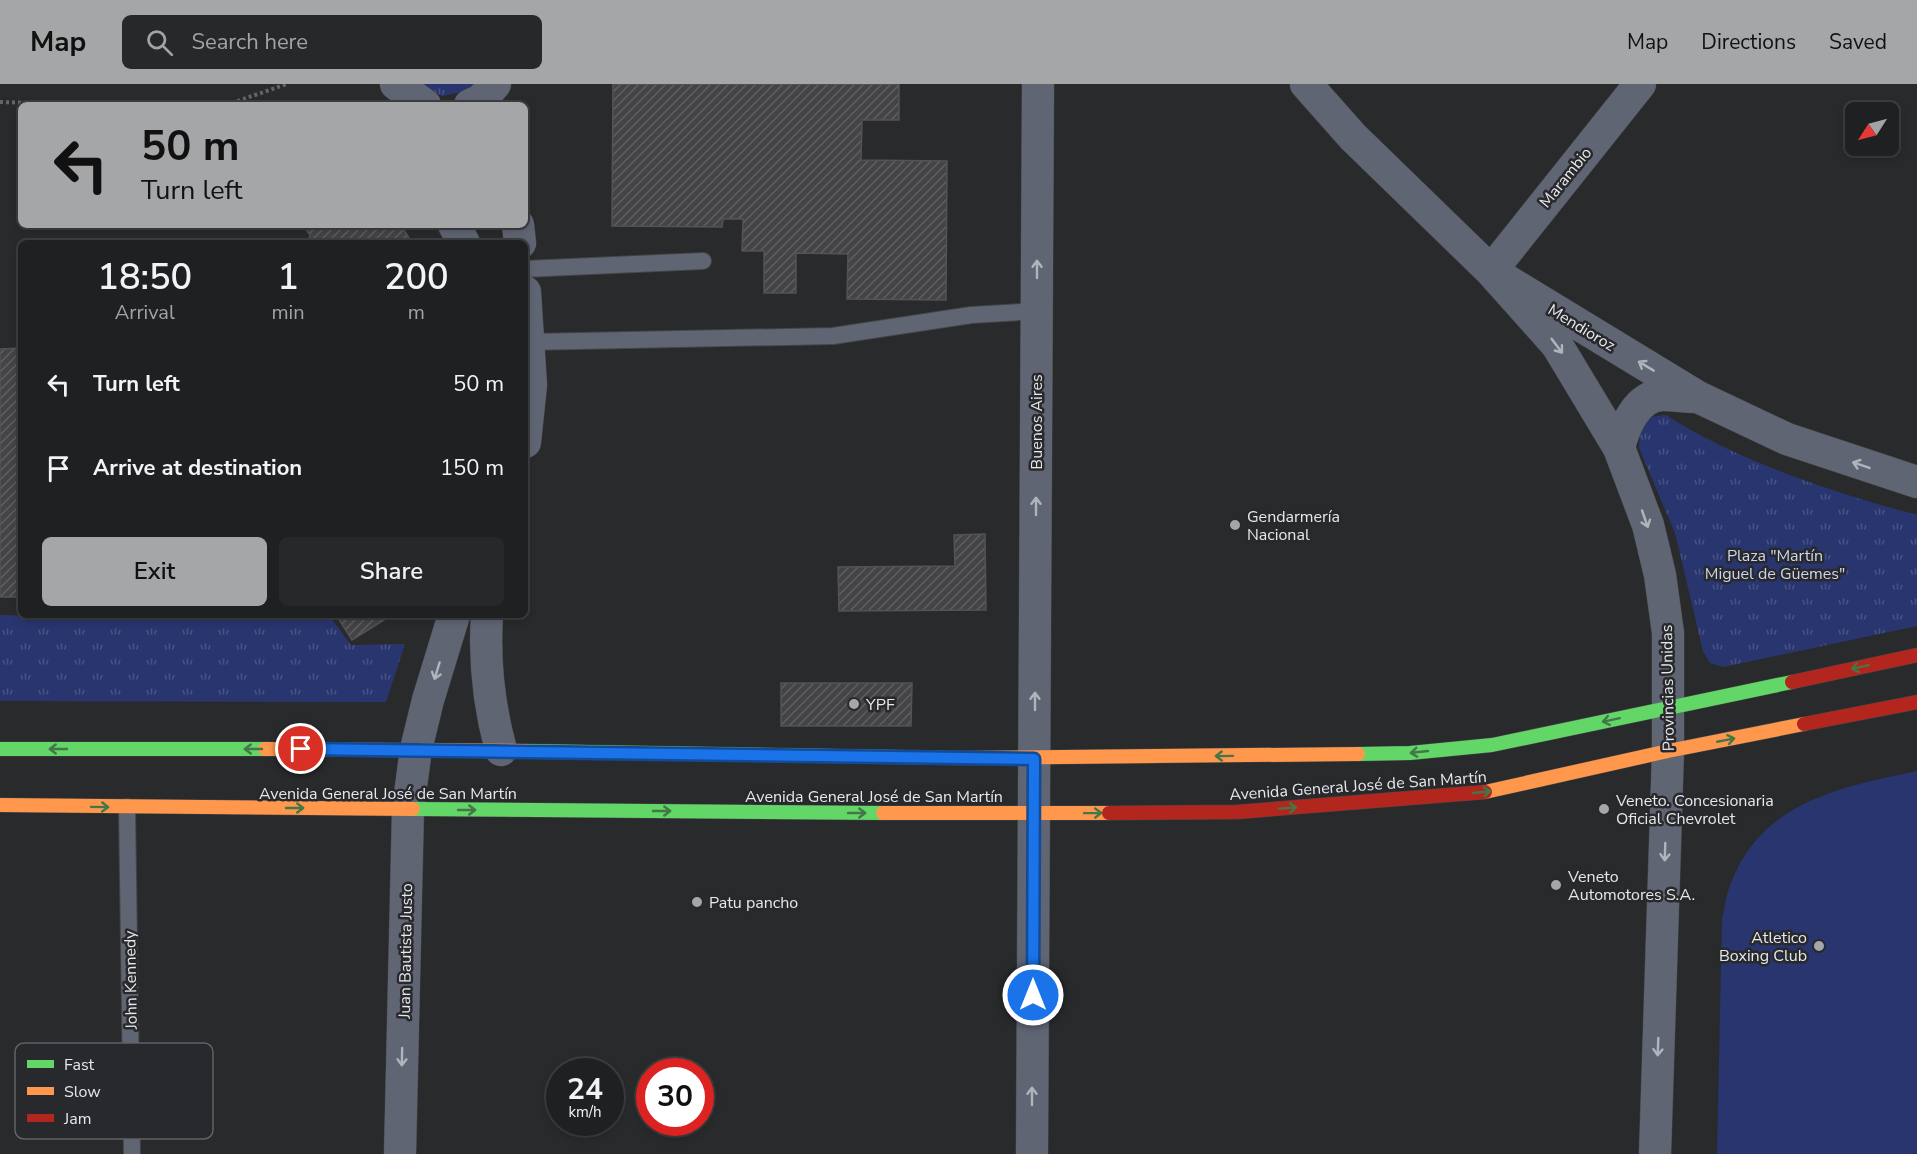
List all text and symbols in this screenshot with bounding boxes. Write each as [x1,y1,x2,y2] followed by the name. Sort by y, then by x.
[122,15,542,69] search box
[30,23,86,61] text: Map
[143,26,176,59] icon: search
[191,27,308,57] text: Search here
[1627,28,1668,56] text: Map
[1701,28,1796,56] text: Directions
[1829,28,1887,56] text: Saved
[1845,102,1899,156] north arrow
[1845,102,1899,156] map controls
[141,118,240,175] text: 50 m
[42,126,120,204] icon: left
[1535,143,1597,212] street label: Marambio
[141,172,242,209] text: Turn left
[97,253,192,302] text: 18:50
[277,253,299,302] text: 1
[384,253,449,302] text: 200
[1031,259,1043,279] one-way arrow
[115,299,175,326] text: Arrival
[272,299,305,326] text: min
[408,299,425,326] text: m
[1544,299,1619,357] street label: Mendioroz
[1551,338,1563,354] one-way arrow
[1638,360,1655,372] one-way arrow
[42,368,75,401] icon: left
[93,369,180,399] text: Turn left
[453,369,504,399] text: 50 m
[1026,374,1048,470] street label: Buenos Aires
[42,452,75,485] icon: arrive
[93,453,302,483] text: Arrive at destination
[440,453,504,483] text: 150 m
[1852,459,1871,470] one-way arrow
[1030,496,1042,516] one-way arrow
[1247,506,1340,546] place label: Gendarmería Nacional
[1641,509,1652,528] one-way arrow
[1228,518,1242,532] marker: Gendarmería Nacional
[42,537,267,606] button: Exit
[279,537,504,606] button: Share
[1705,545,1845,585] park label: Plaza "Martín Miguel de Güemes"
[1656,624,1680,752] street label: Provincias Unidas
[431,661,442,680] one-way arrow
[1851,662,1870,674] one-way arrow
[1029,691,1040,711] one-way arrow
[865,694,895,716] place label: YPF
[847,697,861,711] marker: YPF
[1602,715,1622,726] one-way arrow
[275,723,326,774] pin
[284,732,317,765] icon: arrive
[1715,734,1735,745] one-way arrow
[48,743,68,755] one-way arrow
[243,743,263,755] one-way arrow
[1410,747,1430,758] one-way arrow
[1215,750,1235,762] one-way arrow
[1229,766,1487,806] street label: Avenida General José de San Martín
[259,783,517,805] street label: Avenida General José de San Martín
[745,786,1003,808] street label: Avenida General José de San Martín
[1472,786,1492,797] one-way arrow
[1615,790,1774,830] place label: Veneto. Concesionaria Oficial Chevrolet
[90,801,110,812] one-way arrow
[285,802,305,814] one-way arrow
[1597,802,1611,816] marker: Veneto. Concesionaria Oficial Chevrolet
[1278,803,1298,814] one-way arrow
[456,804,476,816] one-way arrow
[651,805,671,817] one-way arrow
[846,807,866,819] one-way arrow
[1083,807,1103,819] one-way arrow
[1659,841,1670,861] one-way arrow
[1567,866,1695,906] place label: Veneto Automotores S.A.
[1549,878,1563,892] marker: Veneto Automotores S.A.
[394,883,418,1020] street label: Juan Bautista Justo
[709,892,798,914] place label: Patu pancho
[690,895,704,909] marker: Patu pancho
[1719,927,1807,967] place label: Atletico Boxing Club
[119,930,143,1031] street label: John Kennedy
[1812,939,1826,953] marker: Atletico Boxing Club
[1001,963,1065,1027] position arrow
[1653,1036,1664,1056] one-way arrow
[15,1043,213,1139] legend
[397,1046,408,1066] one-way arrow
[64,1054,95,1076] text: Fast
[636,1058,714,1136] speed limit sign: 30
[567,1069,603,1110] text: 24
[64,1081,101,1103] text: Slow
[1027,1086,1038,1106] one-way arrow
[568,1102,602,1122] text: km/h
[63,1108,91,1130] text: Jam

